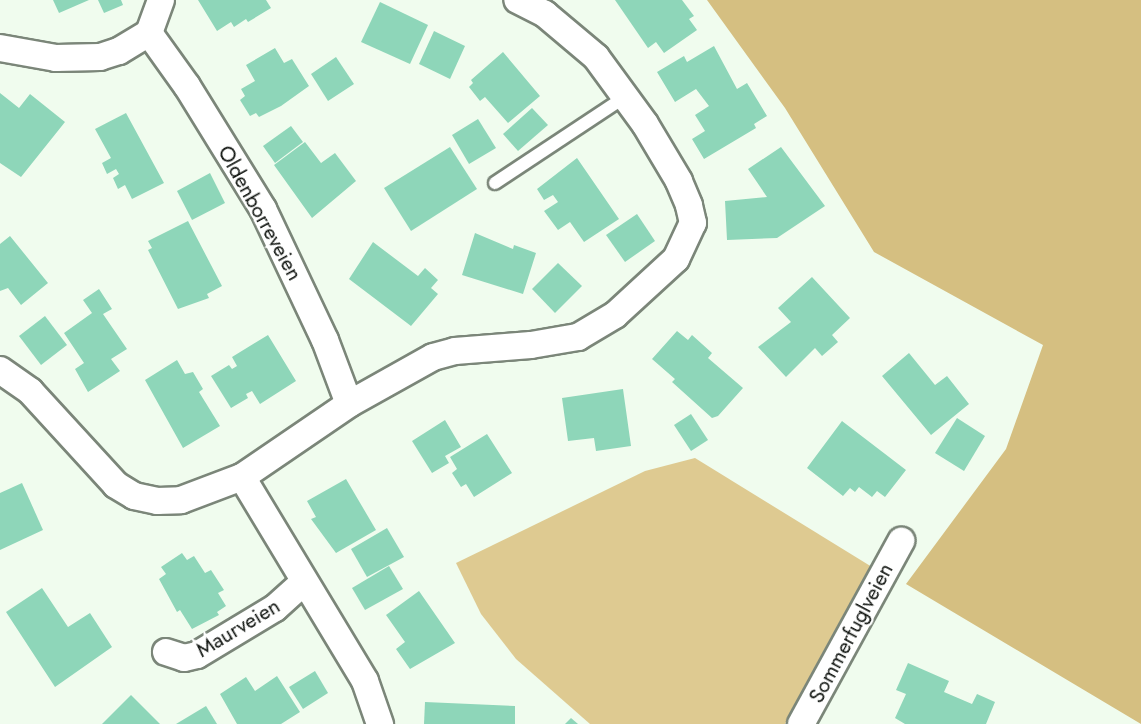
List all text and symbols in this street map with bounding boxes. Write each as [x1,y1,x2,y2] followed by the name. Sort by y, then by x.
[213,141,307,285] street label: Oldenborreveien
[804,559,898,707] street label: Sommerfuglveien
[192,593,284,663] street label: Maurveien

